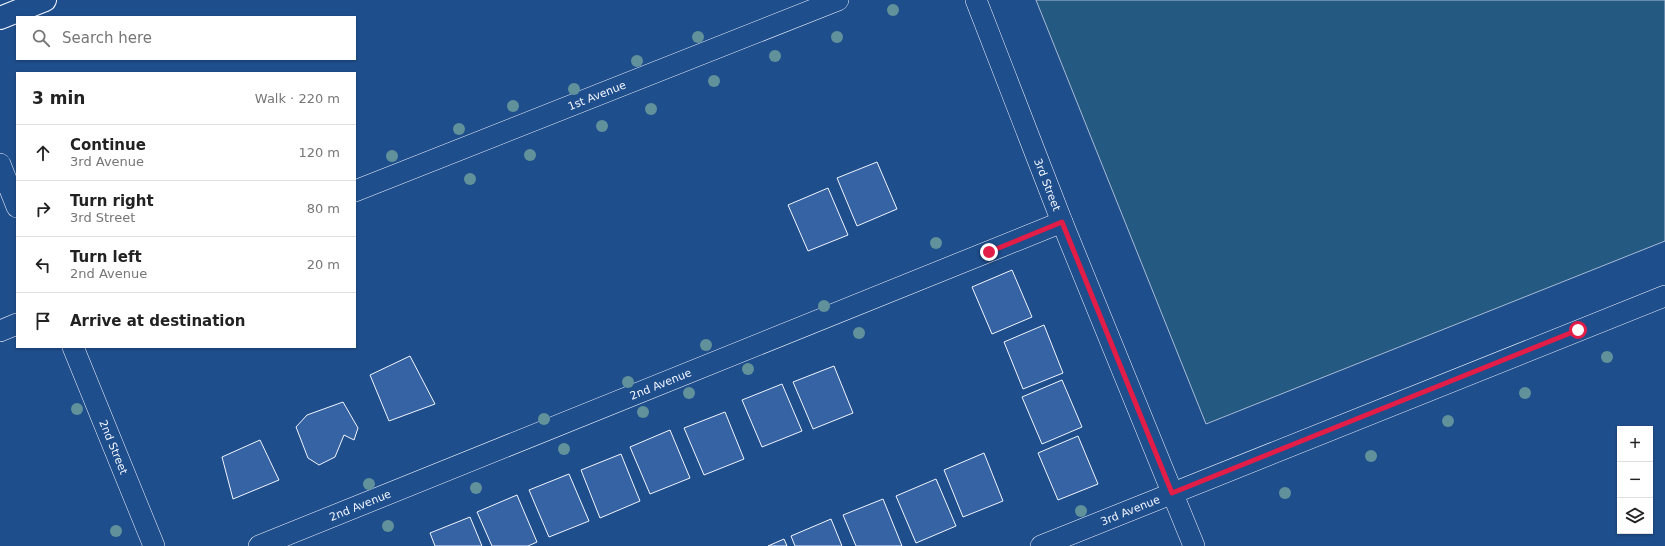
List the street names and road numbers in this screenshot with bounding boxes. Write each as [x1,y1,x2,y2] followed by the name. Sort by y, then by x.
[566,78,628,113] street label: 1st Avenue
[1031,157,1063,214] street label: 3rd Street
[628,366,694,403] street label: 2nd Avenue
[96,418,130,477] street label: 2nd Street
[328,487,393,524] street label: 2nd Avenue
[1099,493,1162,528] street label: 3rd Avenue

